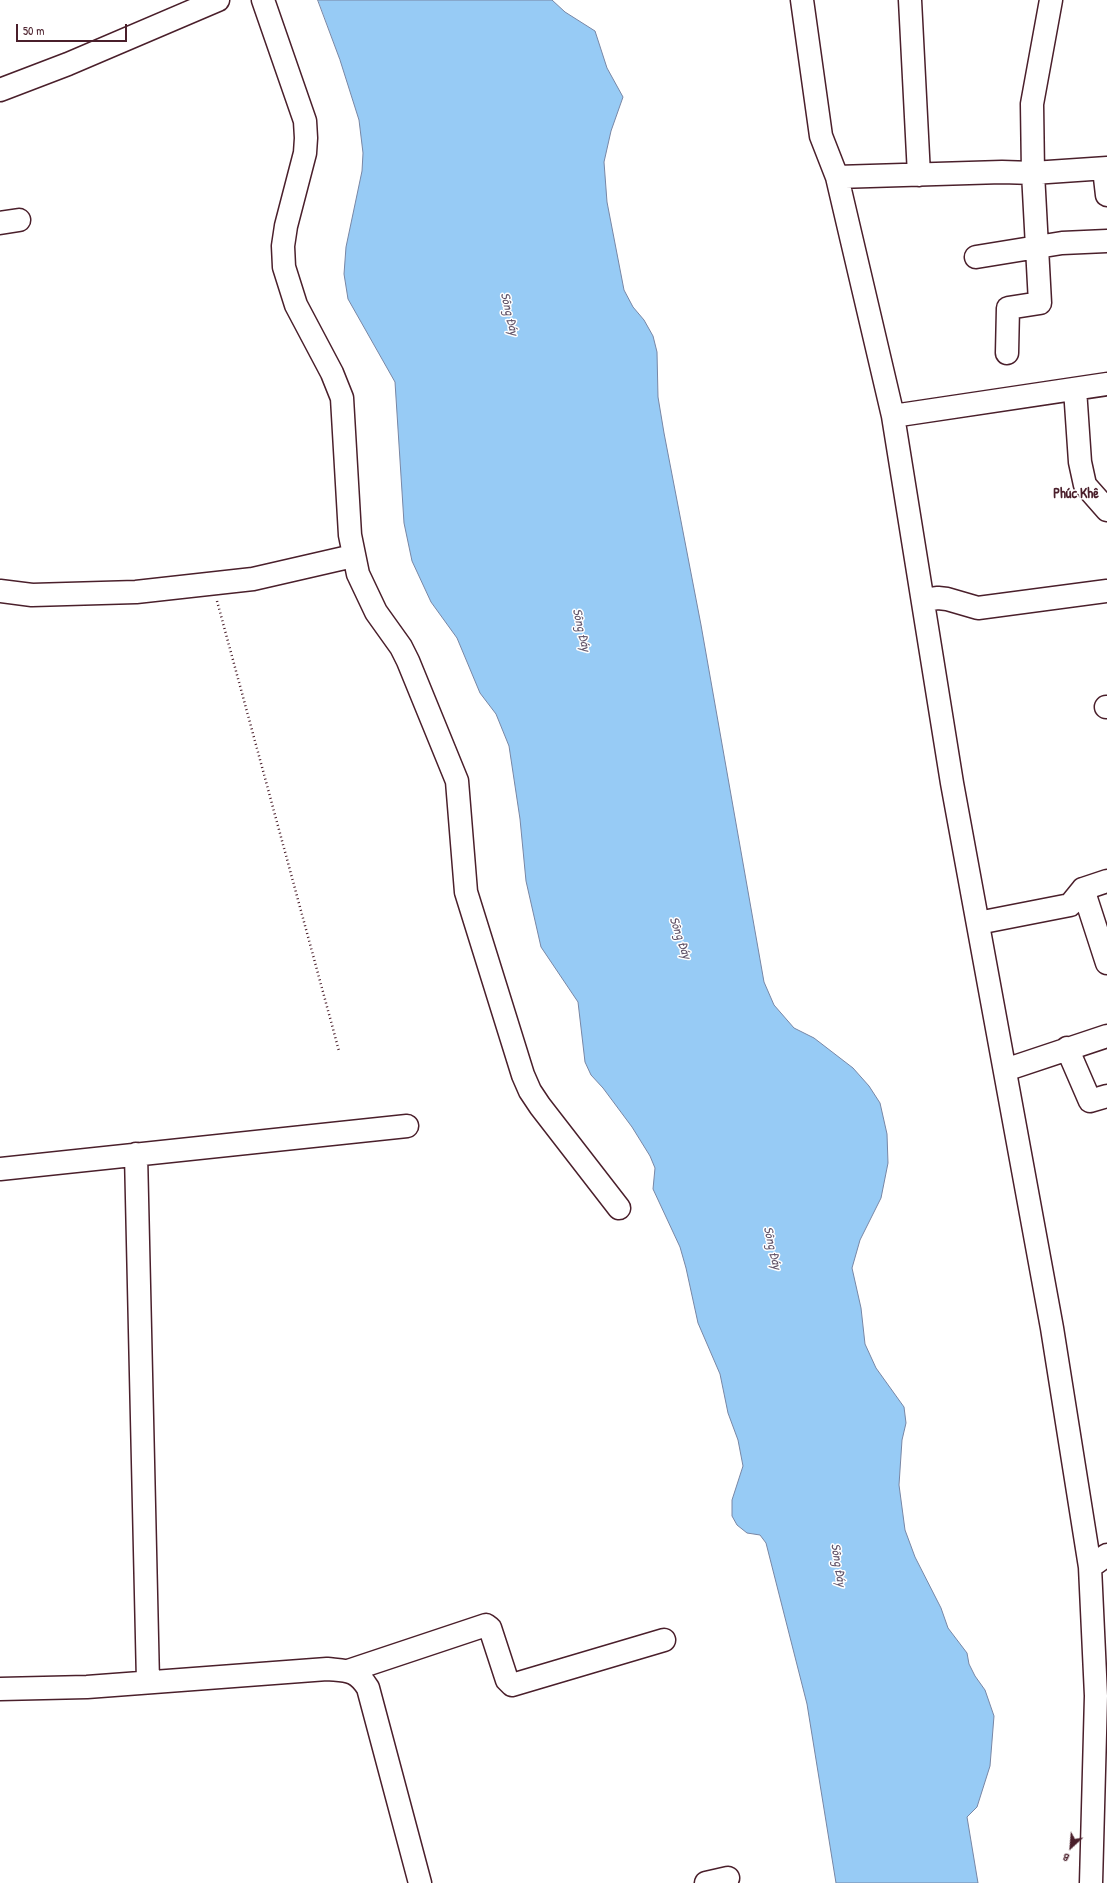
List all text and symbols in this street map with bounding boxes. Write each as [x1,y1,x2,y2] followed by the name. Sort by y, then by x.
[18,16,129,42] scale bar
[23,22,44,39] text: 50 m
[496,291,522,337] water label: Sông Đáy
[1053,486,1099,502] district label: Phúc Khê
[568,607,594,653] water label: Sông Đáy
[666,915,694,961] water label: Sông Đáy
[759,1225,785,1271] water label: Sông Đáy
[827,1542,849,1588] water label: Sông Đáy
[1051,1827,1091,1867] north arrow
[1060,1850,1071,1865] text: B

